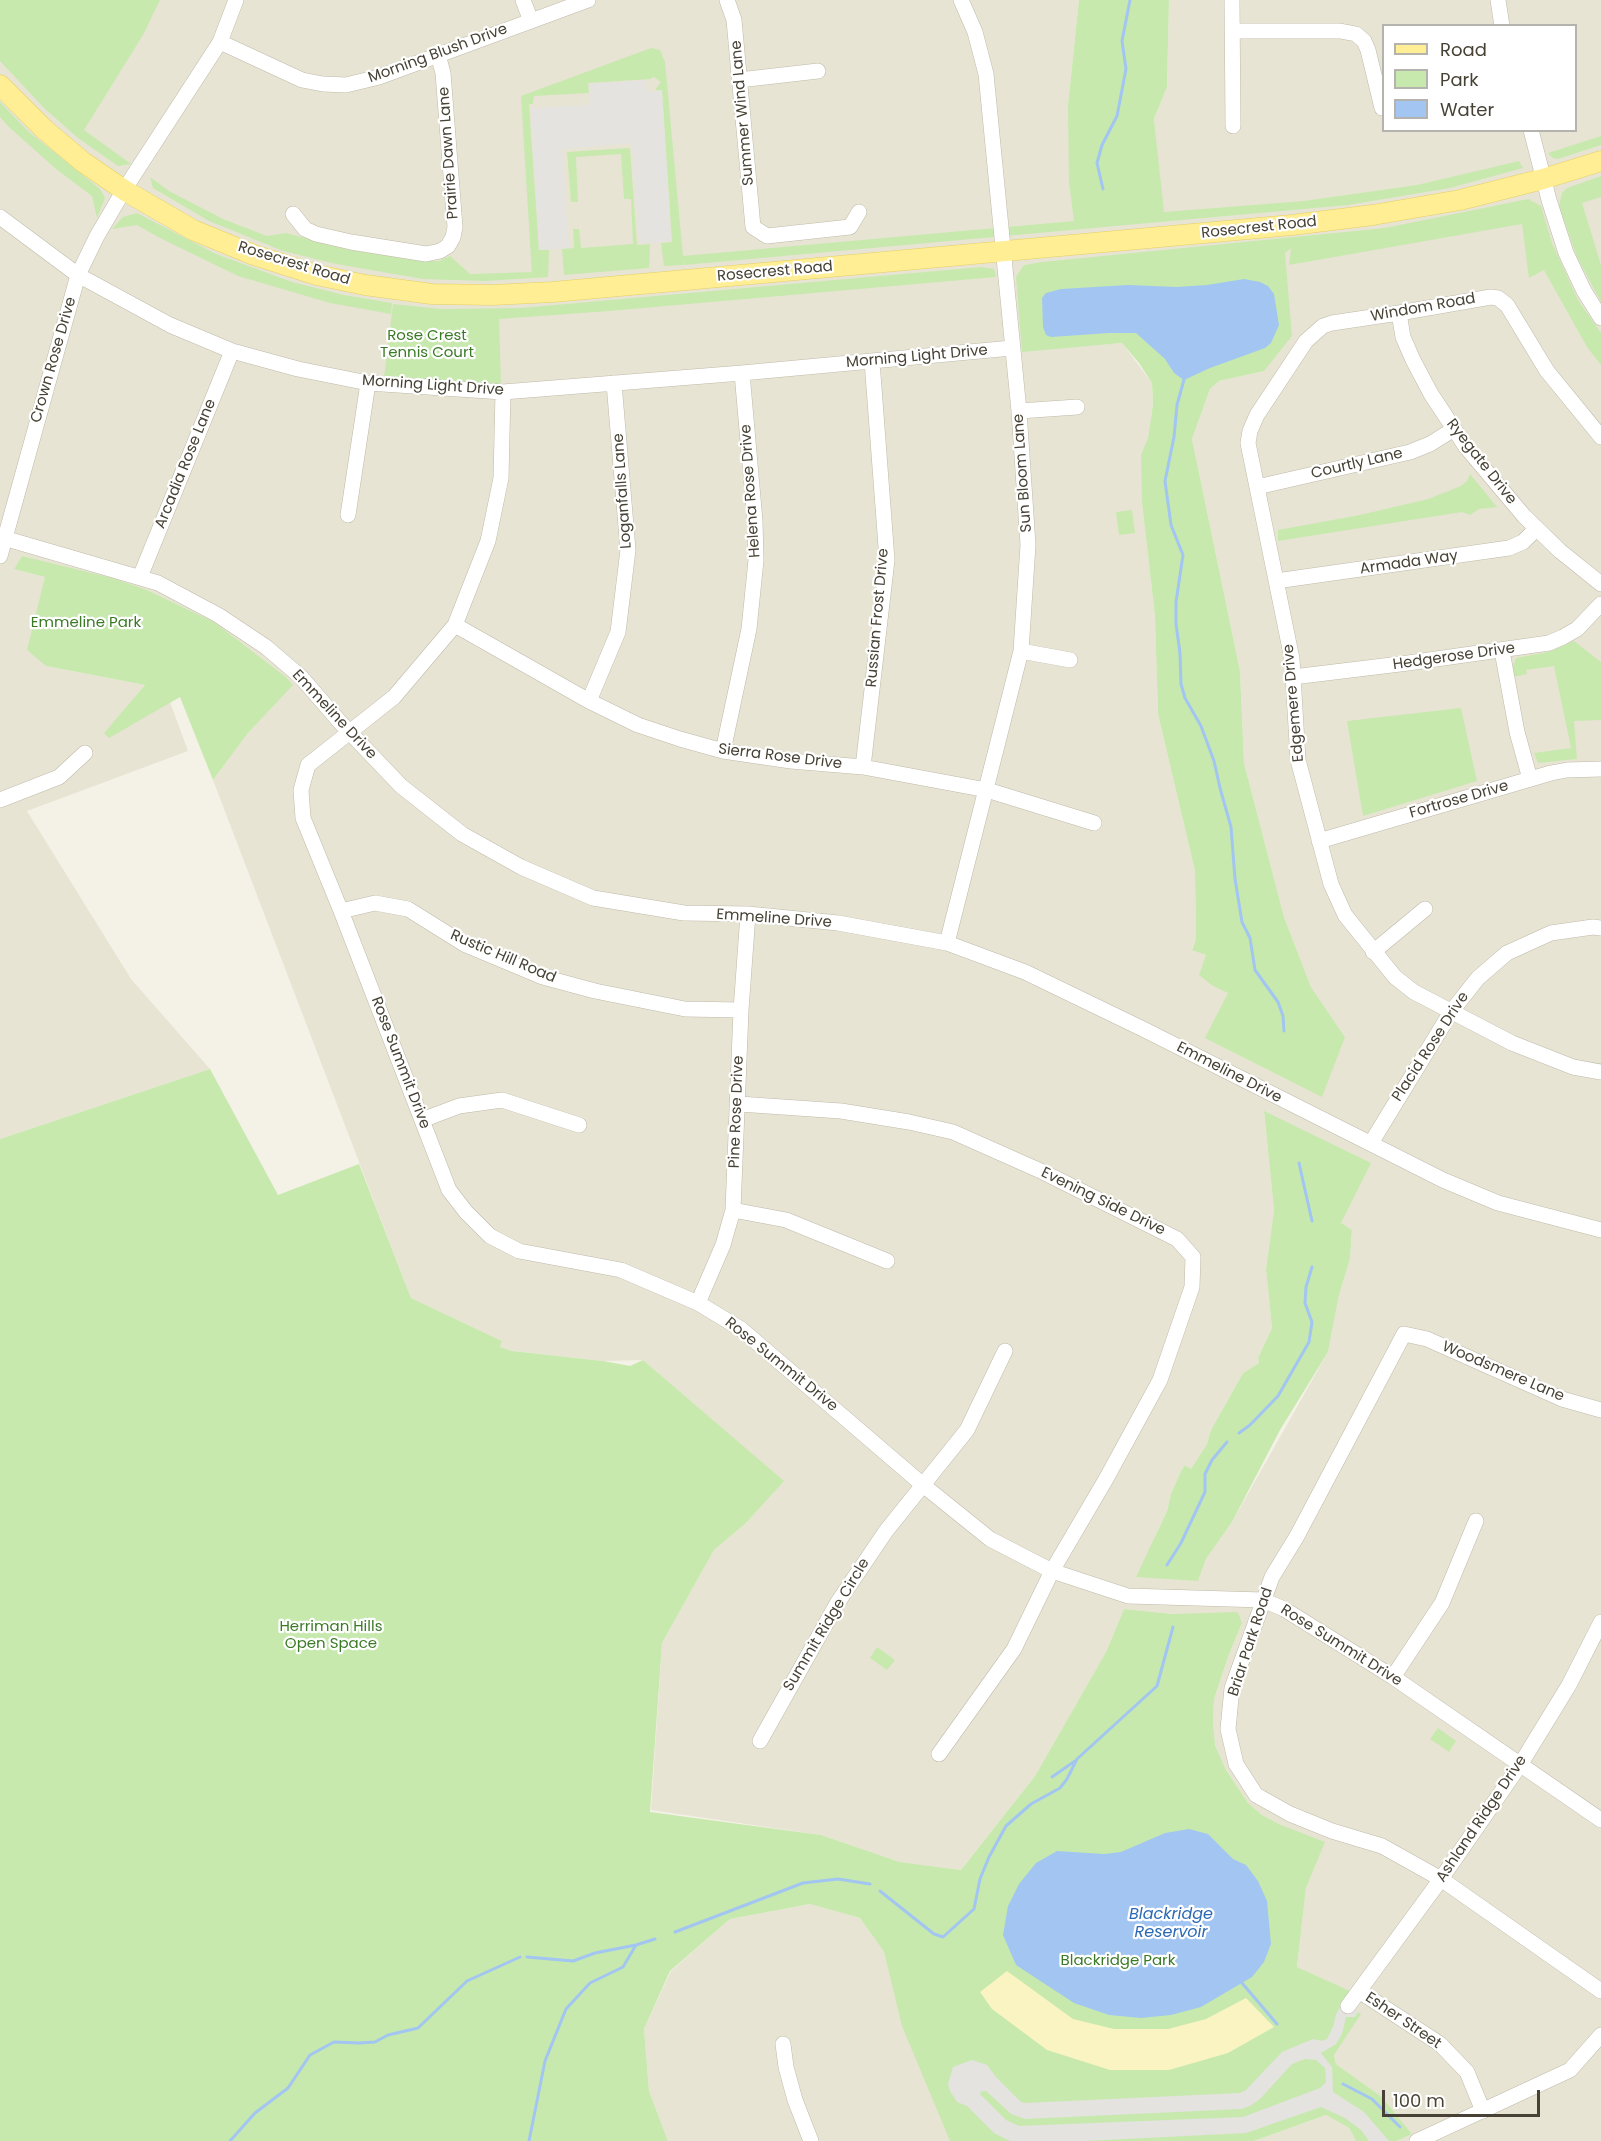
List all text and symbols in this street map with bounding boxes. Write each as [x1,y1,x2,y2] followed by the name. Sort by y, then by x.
[366,20,510,88] street label: Morning Blush Drive
[1382,24,1577,132] legend
[1440,37,1487,62] text: Road
[728,40,758,186] street label: Summer Wind Lane
[1440,67,1479,92] text: Park
[435,86,463,220] street label: Prairie Dawn Lane
[1440,97,1494,122] text: Water
[1200,213,1318,243] street label: Rosecrest Road
[236,238,352,290] street label: Rosecrest Road
[716,258,834,286] street label: Rosecrest Road
[1369,290,1477,326] street label: Windom Road
[27,295,81,425] street label: Crown Rose Drive
[380,327,474,362] park label: Rose Crest Tennis Court
[845,342,989,372] street label: Morning Light Drive
[361,372,505,400] street label: Morning Light Drive
[152,397,220,531] street label: Arcadia Rose Lane
[1010,413,1036,533] street label: Sun Bloom Lane
[1442,416,1520,508] street label: Ryegate Drive
[737,424,765,558] street label: Helena Rose Drive
[610,433,636,549] street label: Loganfalls Lane
[1309,445,1405,483] street label: Courtly Lane
[1359,547,1459,579] street label: Armada Way
[863,548,893,688] street label: Russian Frost Drive
[31,614,141,632] park label: Emmeline Park
[1392,640,1516,674] street label: Hedgerose Drive
[1280,643,1308,763] street label: Edgemere Drive
[288,667,380,763] street label: Emmeline Drive
[717,740,843,774] street label: Sierra Rose Drive
[1407,777,1511,823] street label: Fortrose Drive
[716,906,832,932] street label: Emmeline Drive
[447,927,559,987] street label: Rustic Hill Road
[1389,989,1473,1105] street label: Placid Rose Drive
[367,994,433,1132] street label: Rose Summit Drive
[1173,1039,1285,1107] street label: Emmeline Drive
[726,1055,748,1169] street label: Pine Rose Drive
[1038,1164,1168,1240] street label: Evening Side Drive
[721,1314,841,1416] street label: Rose Summit Drive
[1439,1338,1567,1406] street label: Woodsmere Lane
[780,1555,874,1695] street label: Summit Ridge Circle
[1225,1585,1277,1699] street label: Briar Park Road
[1277,1601,1405,1691] street label: Rose Summit Drive
[279,1618,383,1653] park label: Herriman Hills Open Space
[1433,1752,1531,1886] street label: Ashland Ridge Drive
[1129,1905,1213,1943] water label: Blackridge Reservoir
[1061,1952,1175,1970] park label: Blackridge Park
[1362,1989,1444,2053] street label: Esher Street
[1385,2078,1542,2116] scale bar
[1393,2088,1445,2113] text: 100 m

